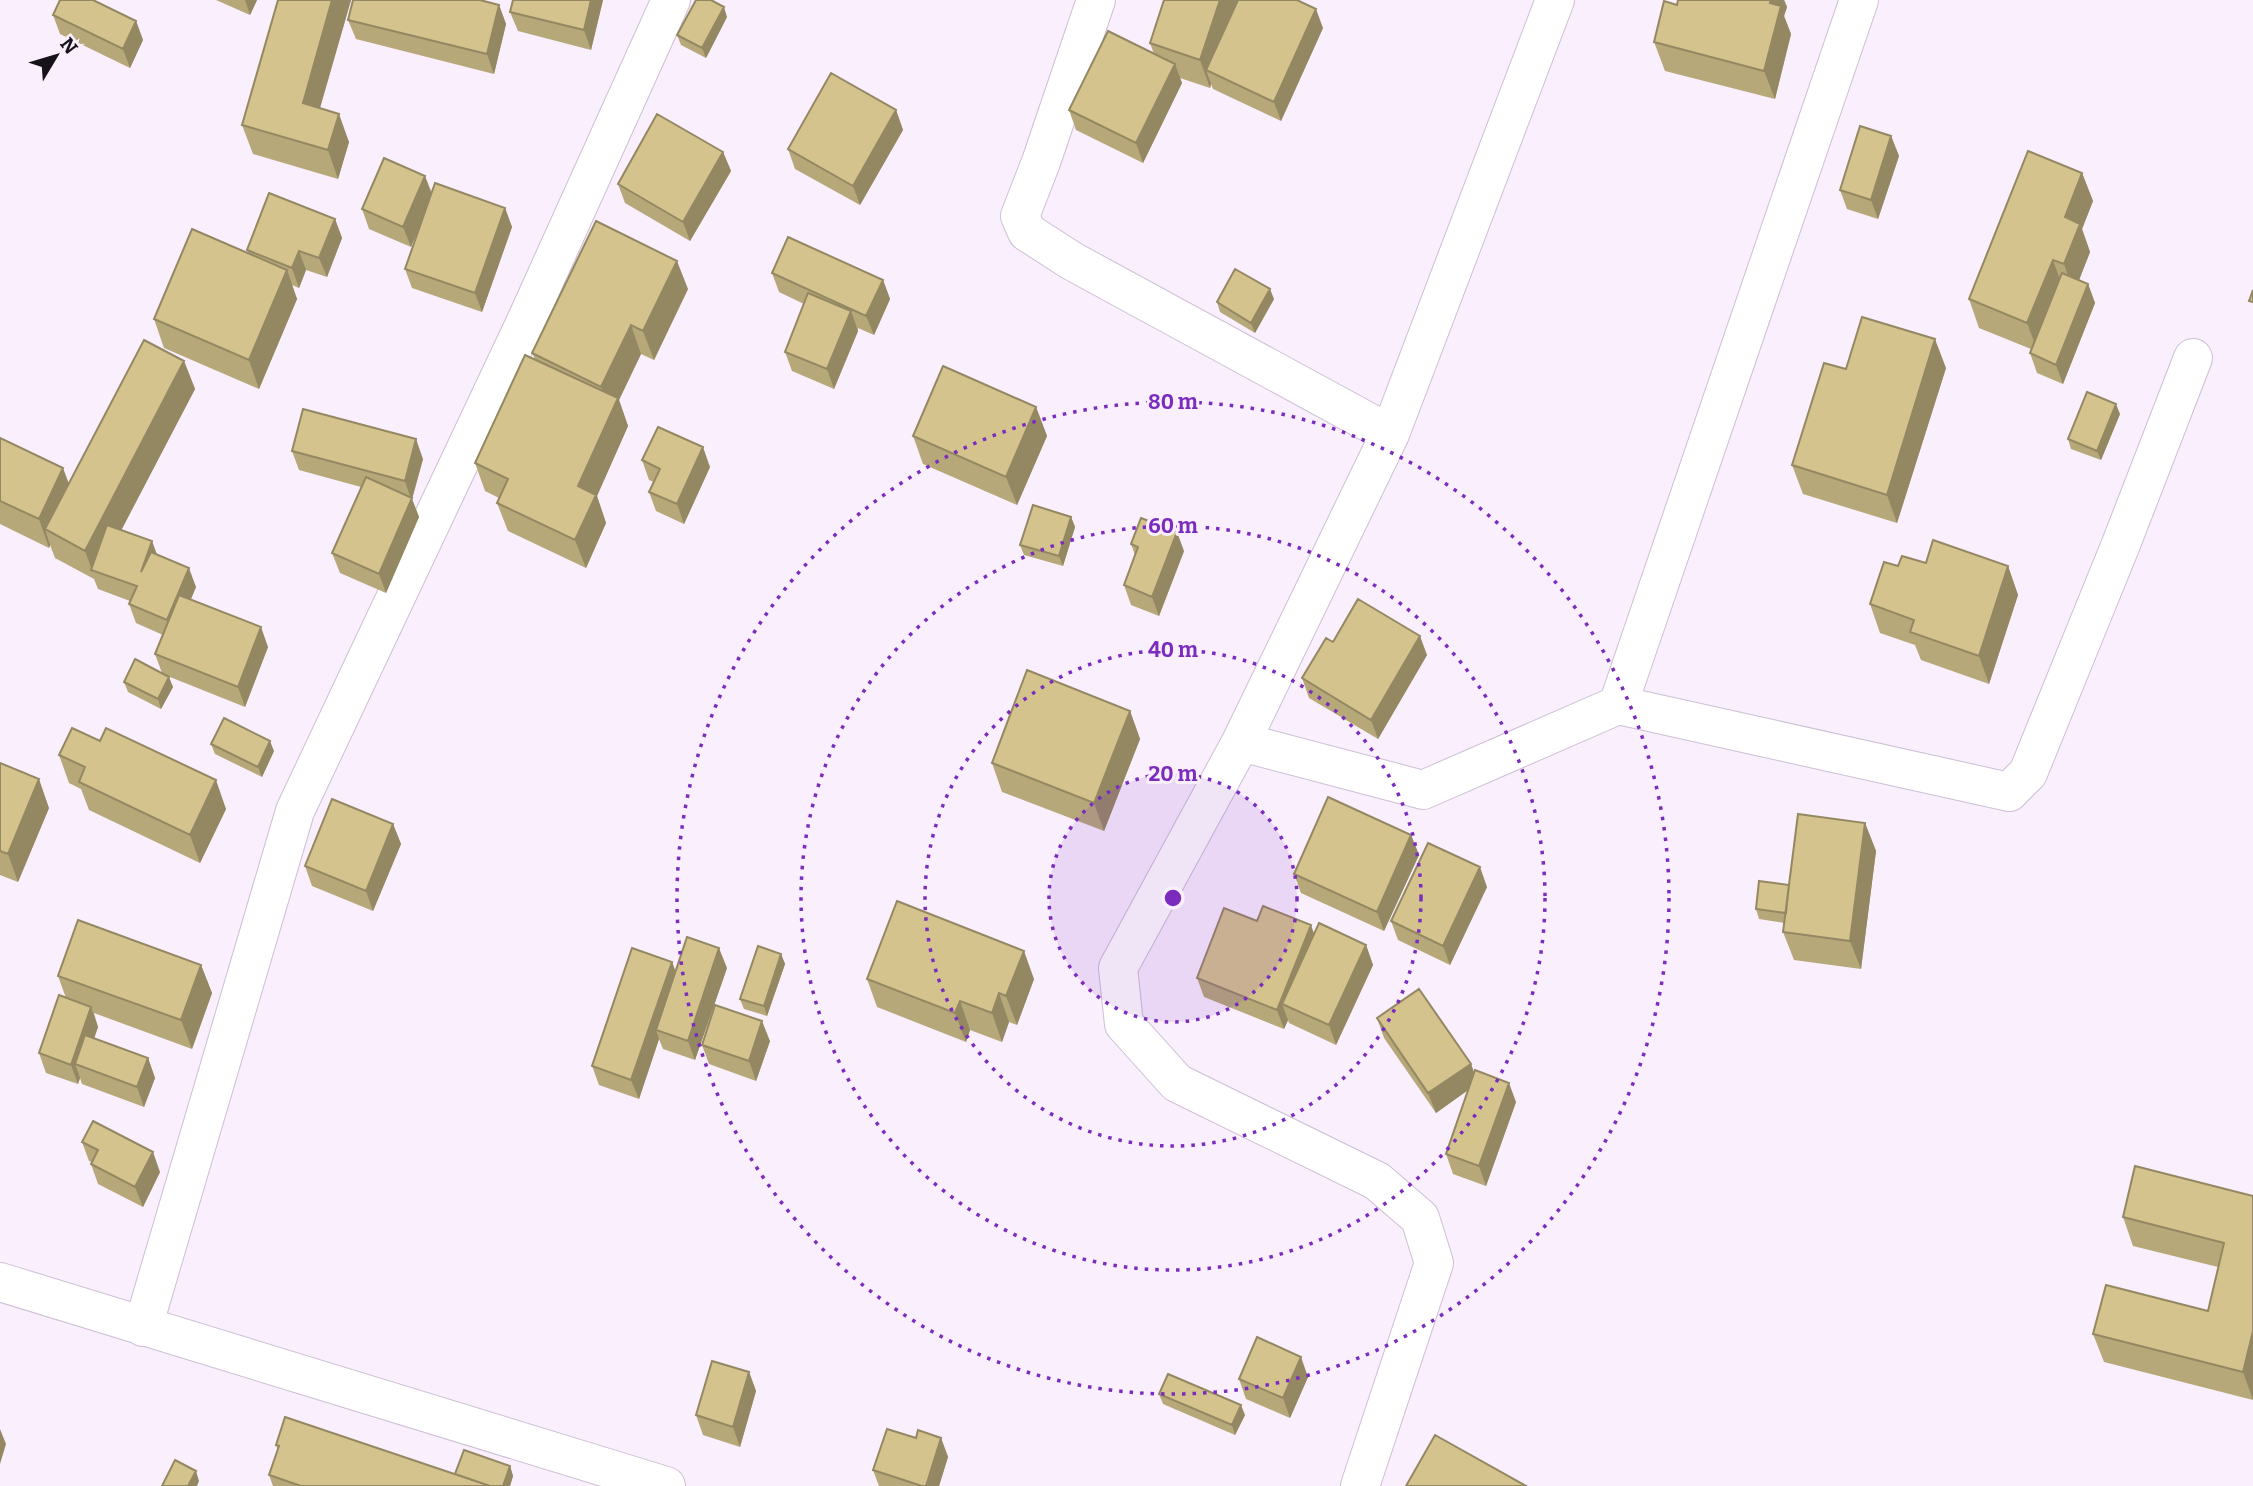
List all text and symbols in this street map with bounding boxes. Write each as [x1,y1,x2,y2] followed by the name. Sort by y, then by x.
[21,21,91,91] north arrow
[55,33,83,59] text: N
[1148,389,1198,415] text: 80 m
[1148,513,1198,539] text: 60 m
[1148,637,1198,663] text: 40 m
[1149,761,1197,787] text: 20 m
[1161,886,1185,910] centre of rings

